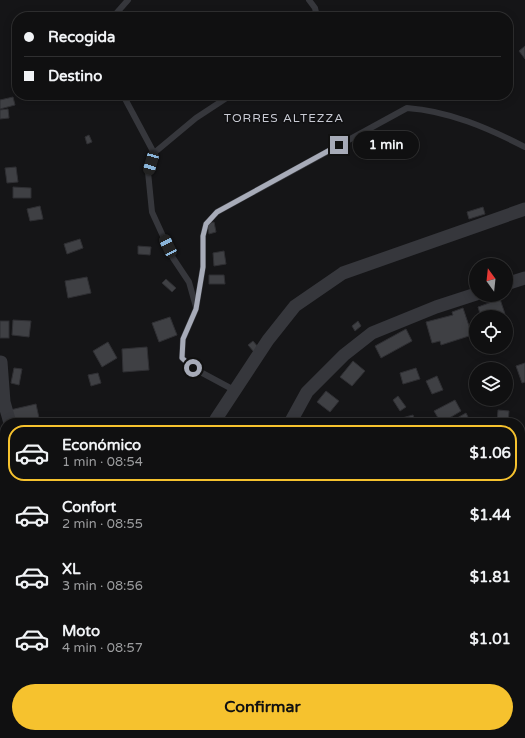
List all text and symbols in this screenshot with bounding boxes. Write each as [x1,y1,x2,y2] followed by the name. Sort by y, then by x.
[48,28,115,46] text: Recogida
[48,67,102,85] text: Destino
[224,111,344,125] district label: TORRES ALTEZZA
[353,131,419,159] callout: 1 min
[330,136,348,154] route end
[369,137,403,153] text: 1 min
[142,150,160,176] car
[157,233,179,259] car
[469,258,513,302] north arrow
[469,258,513,406] map controls
[469,310,513,354] button: locate
[184,359,202,377] route start
[469,362,513,406] button: layers
[14,435,50,471] icon: car
[62,436,141,454] text: Económico
[470,444,511,462] text: $1.06
[62,454,143,470] text: 1 min · 08:54
[14,497,50,533] icon: car
[62,498,116,516] text: Confort
[470,506,511,524] text: $1.44
[62,516,143,532] text: 2 min · 08:55
[14,559,50,595] icon: car
[62,560,81,578] text: XL
[470,568,511,586] text: $1.81
[62,578,143,594] text: 3 min · 08:56
[14,621,50,657] icon: car
[62,622,100,640] text: Moto
[470,630,511,648] text: $1.01
[62,640,143,656] text: 4 min · 08:57
[12,684,513,730] button: Confirmar

